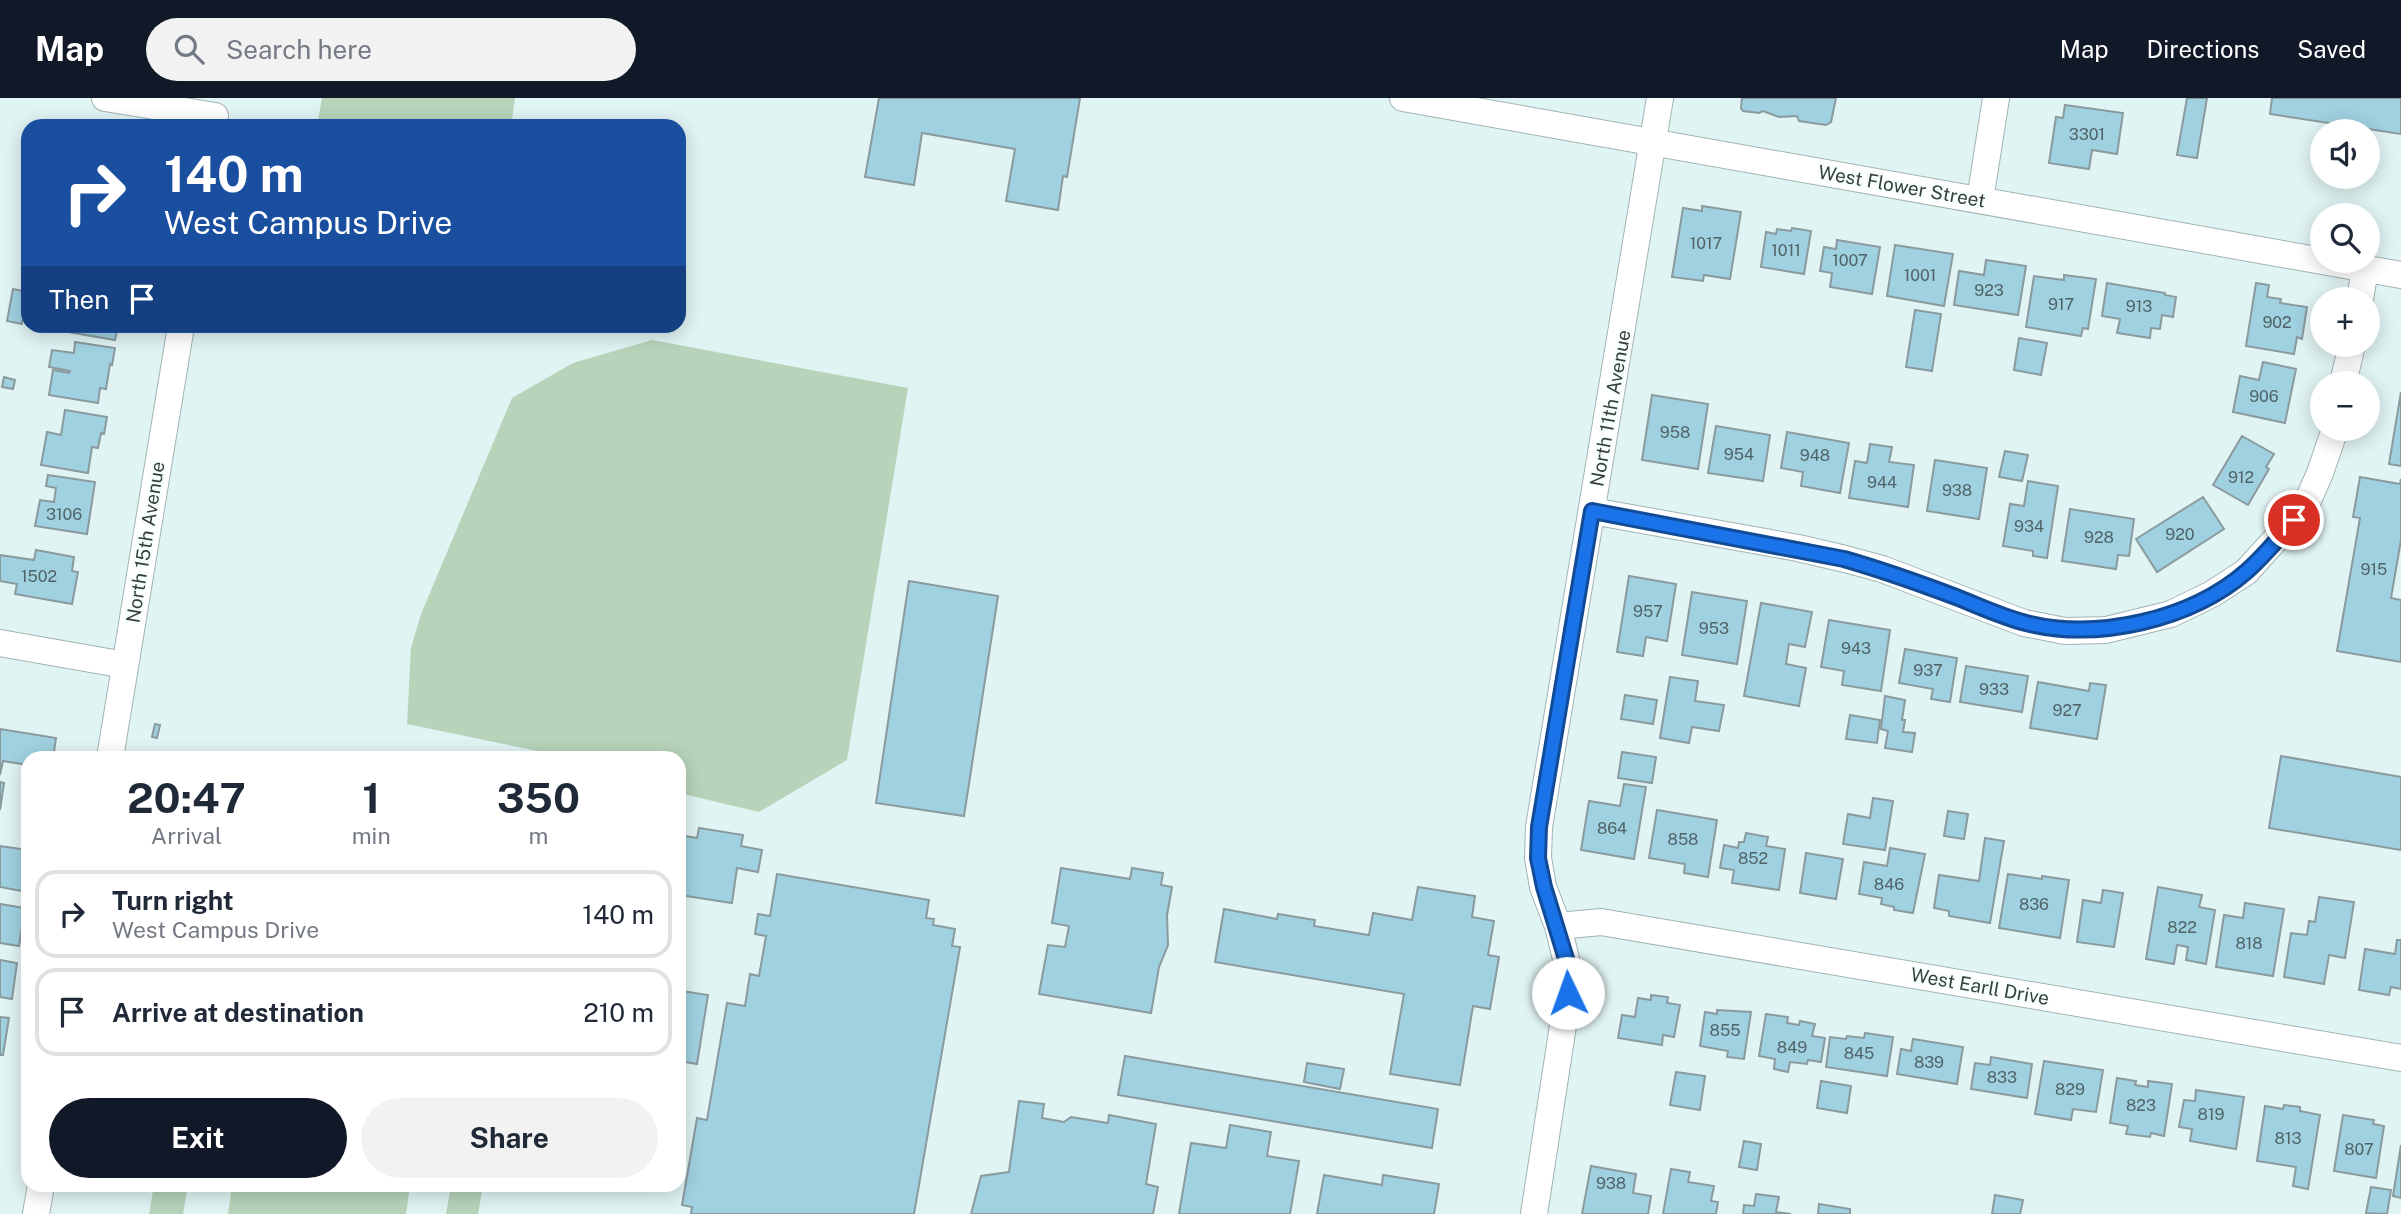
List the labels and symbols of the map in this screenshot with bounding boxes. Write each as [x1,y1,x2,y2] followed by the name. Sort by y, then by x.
[2069,125,2105,144] house number: 3301
[1817,160,1987,212] street label: West Flower Street
[1690,234,1722,253] house number: 1017
[1771,241,1801,260] house number: 1011
[1832,251,1868,270] house number: 1007
[1904,266,1936,285] house number: 1001
[1974,281,2004,300] house number: 923
[2048,295,2074,314] house number: 917
[2126,297,2152,316] house number: 913
[2262,313,2292,332] house number: 902
[1585,328,1635,488] street label: North 11th Avenue
[2249,387,2279,406] house number: 906
[1660,423,1690,442] house number: 958
[1724,445,1754,464] house number: 954
[1800,446,1830,465] house number: 948
[121,460,169,624] street label: North 15th Avenue
[2228,468,2254,487] house number: 912
[1867,473,1897,492] house number: 944
[1942,481,1972,500] house number: 938
[2264,490,2324,550] pin
[46,505,82,524] house number: 3106
[2014,517,2044,536] house number: 934
[2165,525,2195,544] house number: 920
[2084,528,2114,547] house number: 928
[2361,560,2387,579] house number: 915
[21,567,57,586] house number: 1502
[1633,602,1663,621] house number: 957
[1699,619,1729,638] house number: 953
[1841,639,1871,658] house number: 943
[1913,661,1943,680] house number: 937
[1979,680,2009,699] house number: 933
[2052,701,2082,720] house number: 927
[1597,819,1627,838] house number: 864
[1668,830,1698,849] house number: 858
[1738,849,1768,868] house number: 852
[1874,875,1904,894] house number: 846
[2019,895,2049,914] house number: 836
[2167,918,2197,937] house number: 822
[2235,934,2263,953] house number: 818
[1531,956,1605,1030] position arrow
[1909,963,2051,1009] street label: West Earll Drive
[1710,1021,1740,1040] house number: 855
[1777,1038,1807,1057] house number: 849
[1844,1044,1874,1063] house number: 845
[1914,1053,1944,1072] house number: 839
[1987,1068,2017,1087] house number: 833
[2055,1080,2085,1099] house number: 829
[2126,1096,2156,1115] house number: 823
[2198,1105,2224,1124] house number: 819
[2275,1129,2301,1148] house number: 813
[2344,1140,2374,1159] house number: 807
[1596,1174,1626,1193] house number: 938

